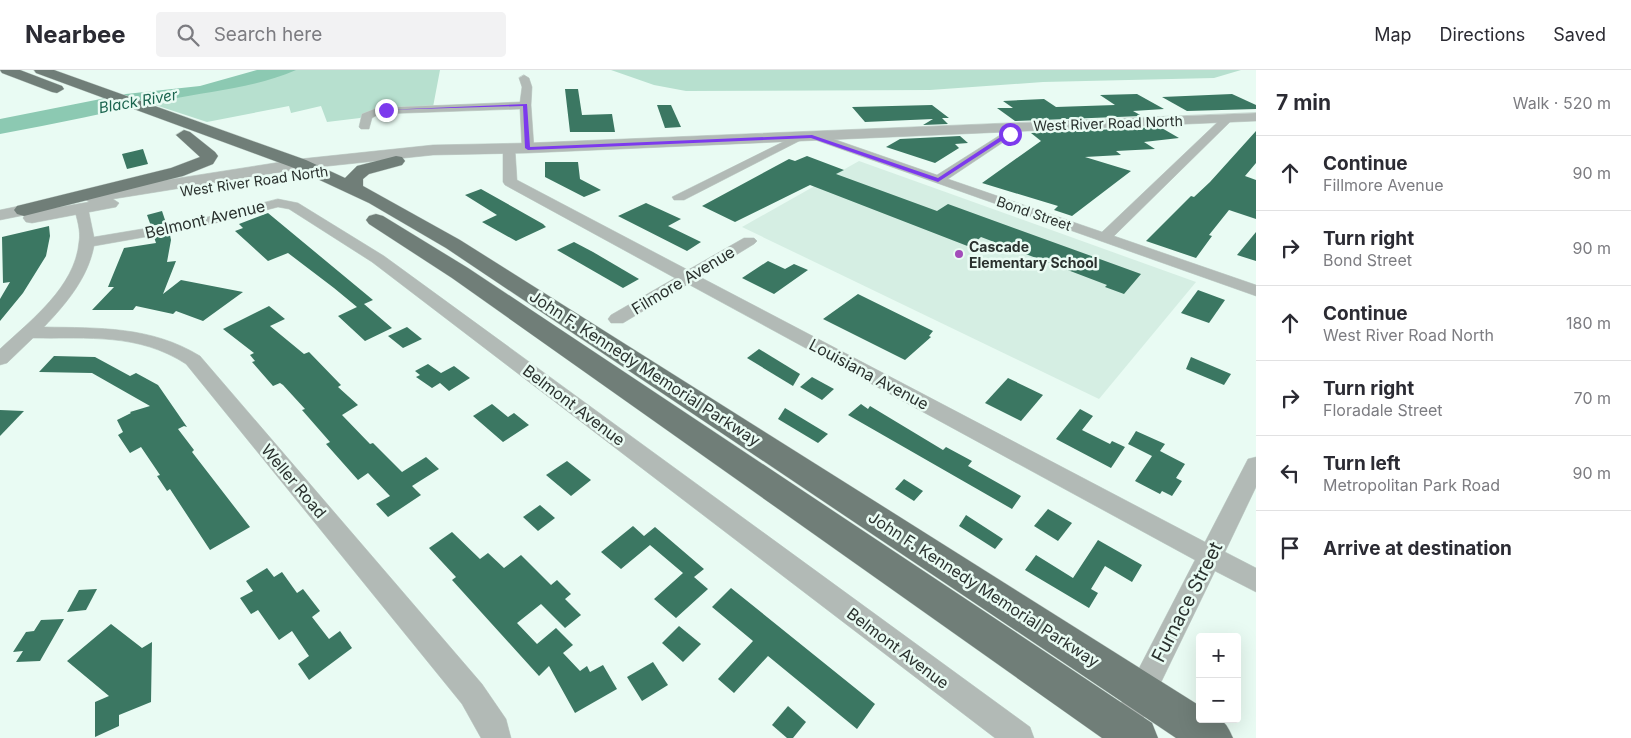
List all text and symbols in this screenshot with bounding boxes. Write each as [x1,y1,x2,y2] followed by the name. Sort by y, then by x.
[156,12,506,57] search box
[25,20,126,49] text: Nearbee
[174,21,202,49] icon: search
[214,23,322,46] text: Search here
[1374,24,1412,45] text: Map
[1440,24,1525,45] text: Directions
[1553,24,1606,45] text: Saved
[97,85,179,117] water label: Black River
[1276,90,1331,115] text: 7 min
[1513,93,1611,113] text: Walk · 520 m
[375,99,398,122] route end
[1033,112,1183,134] street label: West River Road North
[999,123,1022,146] route start
[1323,152,1408,175] text: Continue
[1276,159,1304,187] icon: ahead
[179,162,329,200] street label: West River Road North
[1572,163,1611,183] text: 90 m
[1323,175,1443,195] text: Fillmore Avenue
[994,192,1074,234] street label: Bond Street
[143,195,267,243] street label: Belmont Avenue
[1323,227,1414,250] text: Turn right
[1276,234,1304,262] icon: right
[969,238,1098,271] place label: Cascade Elementary School
[1572,238,1611,258] text: 90 m
[628,241,738,319] street label: Filmore Avenue
[953,248,965,260] marker: Cascade Elementary School
[1323,250,1412,270] text: Bond Street
[526,286,764,450] street label: John F. Kennedy Memorial Parkway
[1323,302,1408,325] text: Continue
[1276,309,1304,337] icon: ahead
[1566,313,1611,333] text: 180 m
[1323,325,1494,345] text: West River Road North
[806,334,932,414] street label: Louisiana Avenue
[519,360,629,450] street label: Belmont Avenue
[1323,377,1414,400] text: Turn right
[1276,384,1304,412] icon: right
[1574,388,1611,408] text: 70 m
[1323,400,1443,420] text: Floradale Street
[257,440,331,522] street label: Weller Road
[1323,452,1401,475] text: Turn left
[1276,459,1304,487] icon: left
[1572,463,1611,483] text: 90 m
[1323,475,1500,495] text: Metropolitan Park Road
[865,507,1103,671] street label: John F. Kennedy Memorial Parkway
[1276,534,1304,562] icon: arrive
[1323,537,1512,560] text: Arrive at destination
[1147,538,1227,666] street label: Furnace Street
[843,603,953,693] street label: Belmont Avenue
[1196,633,1241,723] map controls
[1196,633,1241,678] button: +
[1196,678,1241,723] button: −

